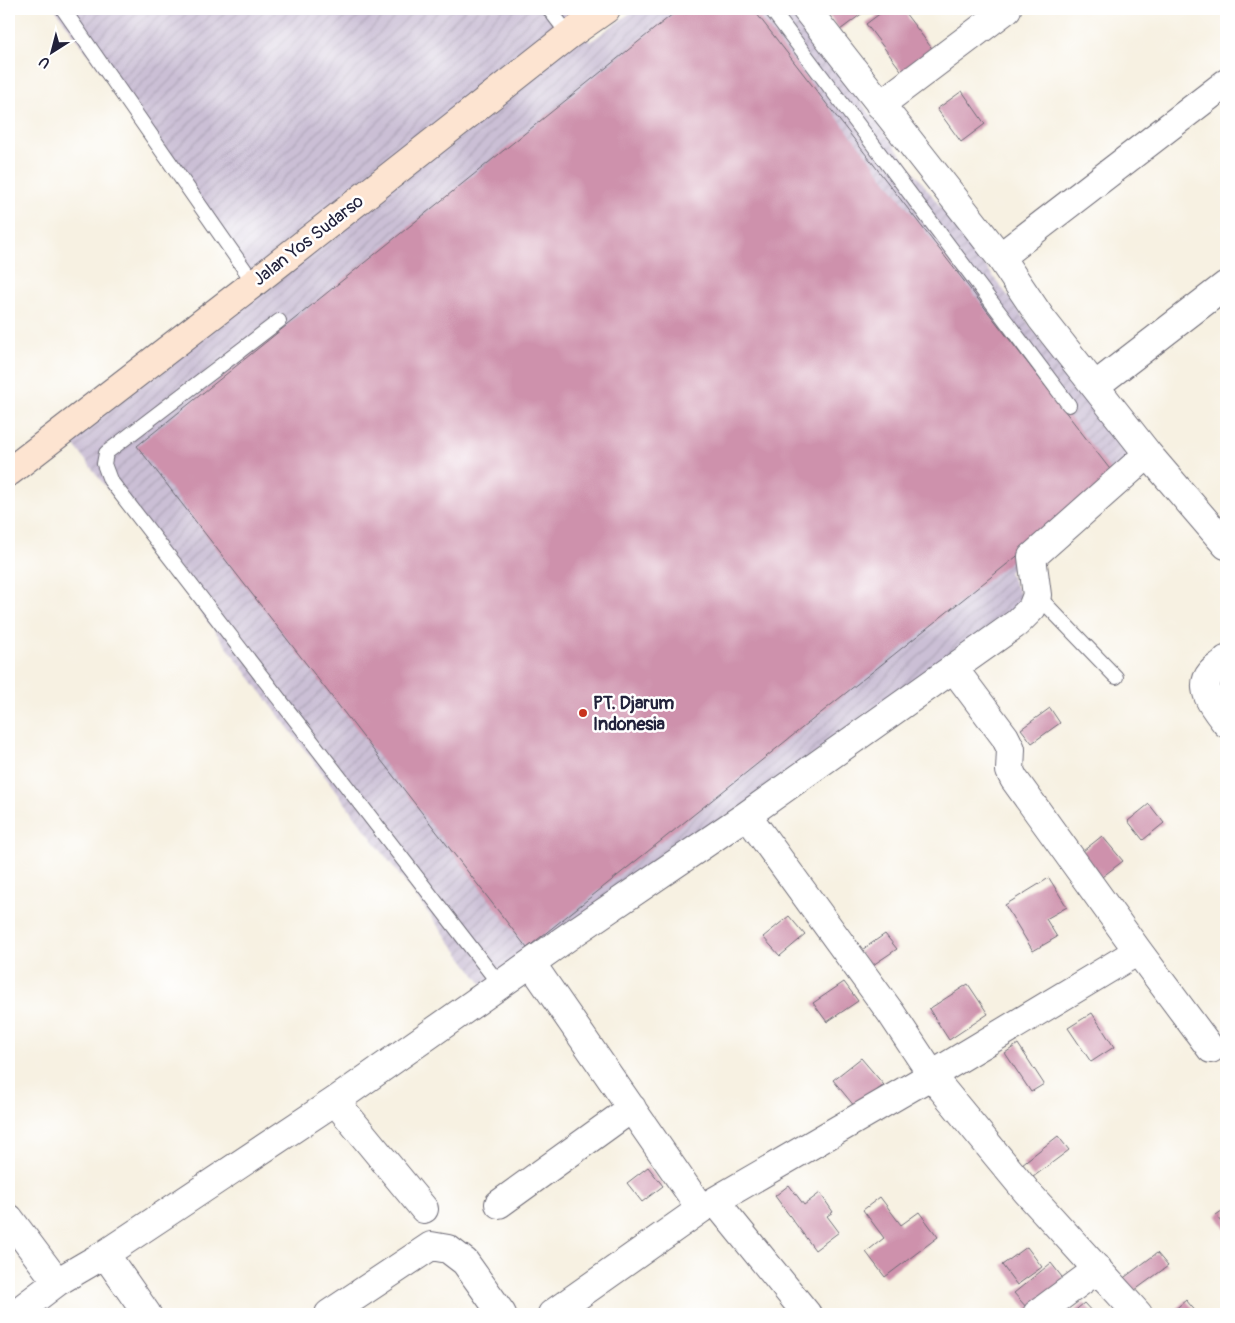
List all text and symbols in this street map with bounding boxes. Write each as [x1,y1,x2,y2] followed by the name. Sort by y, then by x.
[28,28,78,78] north arrow
[36,53,53,72] text: U
[248,190,369,291] street label: Jalan Yos Sudarso
[593,692,674,736] place label: PT. Djarum Indonesia
[577,707,589,719] marker: PT. Djarum Indonesia

